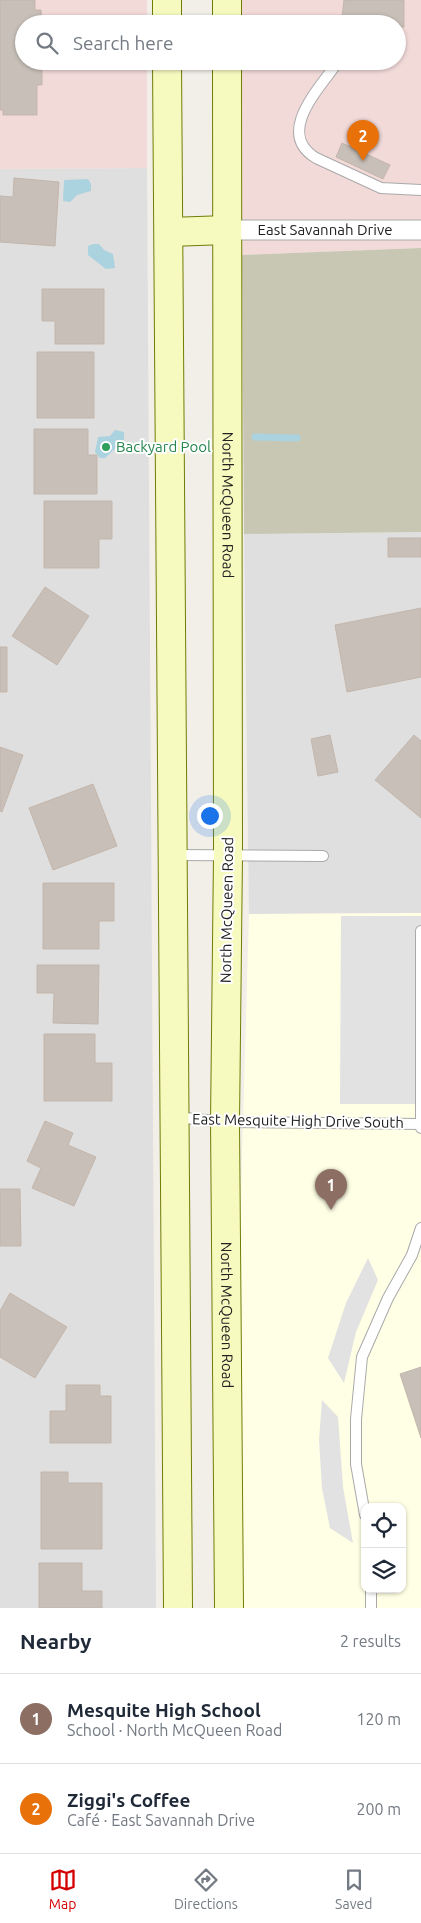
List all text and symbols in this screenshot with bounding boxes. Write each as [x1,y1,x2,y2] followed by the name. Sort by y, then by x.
[15,15,406,70] search box
[33,29,61,57] icon: search
[73,32,173,54] text: Search here
[347,120,379,161] pin: 2
[258,221,392,238] street label: East Savannah Drive
[219,432,237,578] street label: North McQueen Road
[116,438,211,455] place label: Backyard Pool
[100,441,112,453] marker: Backyard Pool
[197,803,223,829] your location
[217,837,236,983] street label: North McQueen Road
[192,1110,404,1131] street label: East Mesquite High Drive South
[315,1169,347,1210] pin: 1
[218,1242,236,1388] street label: North McQueen Road
[361,1503,406,1593] map controls
[361,1503,406,1548] button: locate
[361,1548,406,1593] button: layers
[20,1629,91,1653] text: Nearby
[340,1632,401,1650] text: 2 results
[67,1699,261,1721] text: Mesquite High School
[31,1710,41,1728] text: 1
[356,1710,401,1728] text: 120 m
[67,1721,282,1739] text: School · North McQueen Road
[67,1789,191,1811] text: Ziggi's Coffee
[31,1800,41,1818] text: 2
[356,1800,401,1818] text: 200 m
[67,1811,255,1829] text: Café · East Savannah Drive
[49,1866,77,1912] tab: Map
[174,1866,238,1912] tab: Directions
[335,1866,372,1912] tab: Saved

